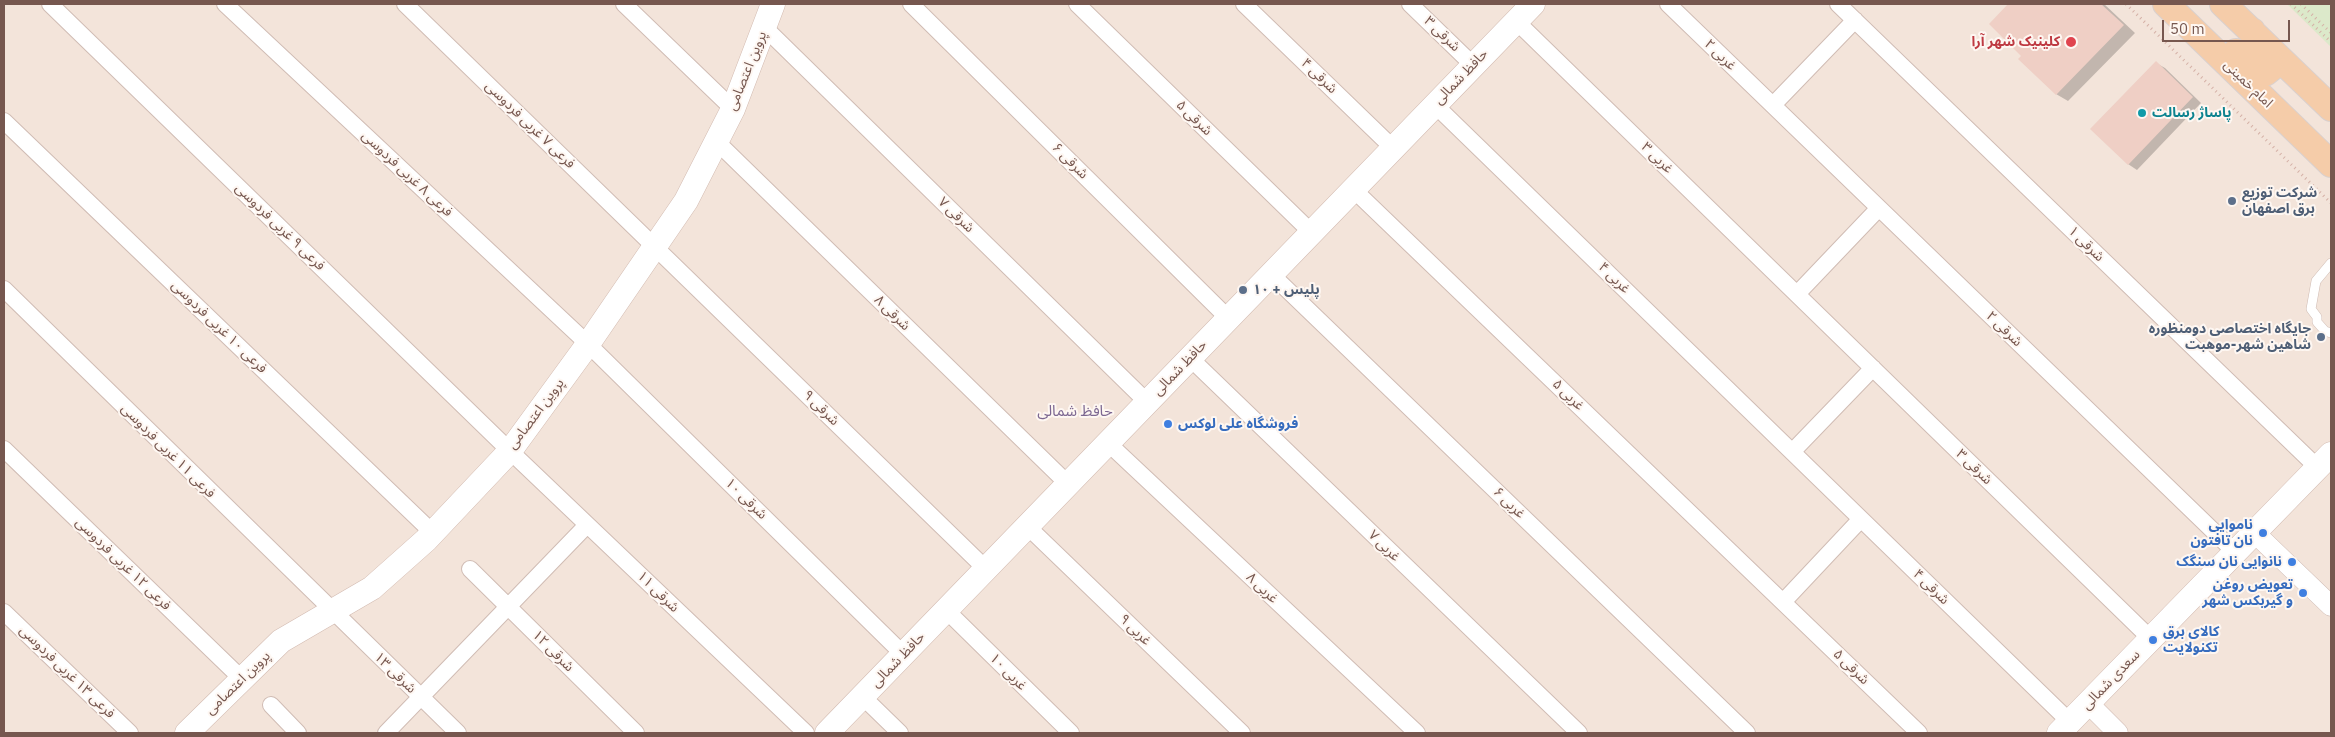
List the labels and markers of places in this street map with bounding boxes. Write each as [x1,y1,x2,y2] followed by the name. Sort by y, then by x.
[1971,34,2060,50] place label: کلینیک شهر آرا
[2064,35,2078,49] marker: کلینیک شهر آرا
[2152,105,2231,121] place label: پاساژ رسالت
[2136,107,2148,119] marker: پاساژ رسالت
[2242,185,2317,218] place label: شرکت توزیع برق اصفهان
[2226,195,2238,207] marker: شرکت توزیع برق اصفهان
[1253,282,1320,298] place label: پلیس + ۱۰
[1237,284,1249,296] marker: پلیس + ۱۰
[2149,321,2311,354] place label: جایگاه اختصاصی دومنظوره شاهین شهر-موهبت
[2315,331,2327,343] marker: جایگاه اختصاصی دومنظوره شاهین شهر-موهبت
[1178,416,1298,432] place label: فروشگاه علی لوکس
[1162,418,1174,430] marker: فروشگاه علی لوکس
[2190,517,2253,550] place label: ناموایی نان تافتون
[2257,527,2269,539] marker: ناموایی نان تافتون
[2176,554,2282,570] place label: نانوایی نان سنگک
[2286,556,2298,568] marker: نانوایی نان سنگک
[2202,577,2293,610] place label: تعویض روغن و گیربکس شهر
[2297,587,2309,599] marker: تعویض روغن و گیربکس شهر
[2163,624,2219,656] place label: کالای برق تکنولایت
[2147,634,2159,646] marker: کالای برق تکنولایت

